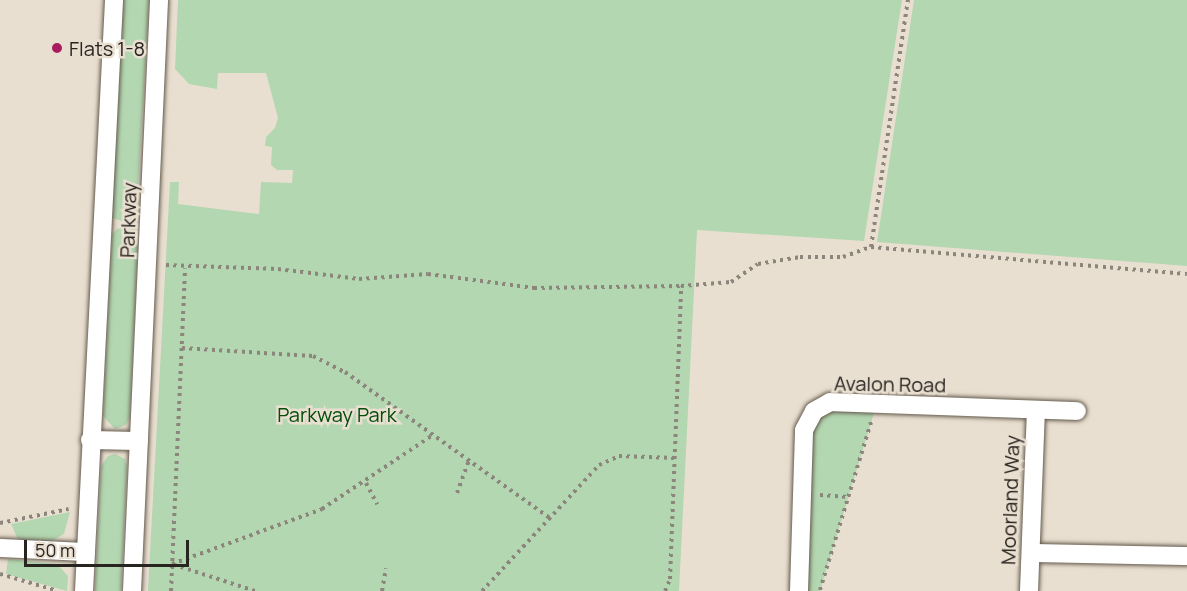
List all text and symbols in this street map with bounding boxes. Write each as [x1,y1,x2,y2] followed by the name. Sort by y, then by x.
[69,36,145,60] place label: Flats 1-8
[50,41,64,55] marker: Flats 1-8
[115,182,141,258] street label: Parkway
[834,371,946,397] street label: Avalon Road
[277,402,397,426] park label: Parkway Park
[996,435,1024,565] street label: Moorland Way
[27,528,192,566] scale bar
[35,538,75,562] text: 50 m

